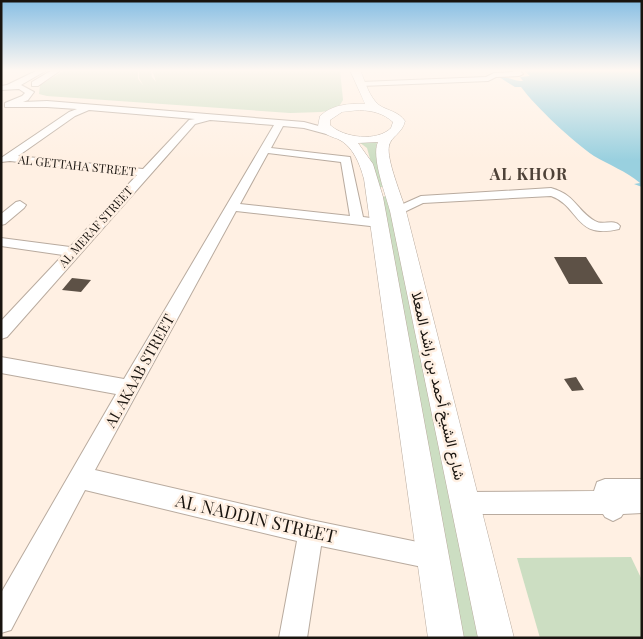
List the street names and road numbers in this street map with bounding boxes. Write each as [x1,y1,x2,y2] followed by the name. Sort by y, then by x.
[17,151,137,179] street label: AL GETTAHA STREET
[54,182,136,271] street label: AL MERAF STREET
[406,290,470,482] street label: شارع الشيخ أحمد بن راشد المعلا
[99,310,179,432] street label: AL AKAAB STREET
[173,488,339,548] street label: AL NADDIN STREET

